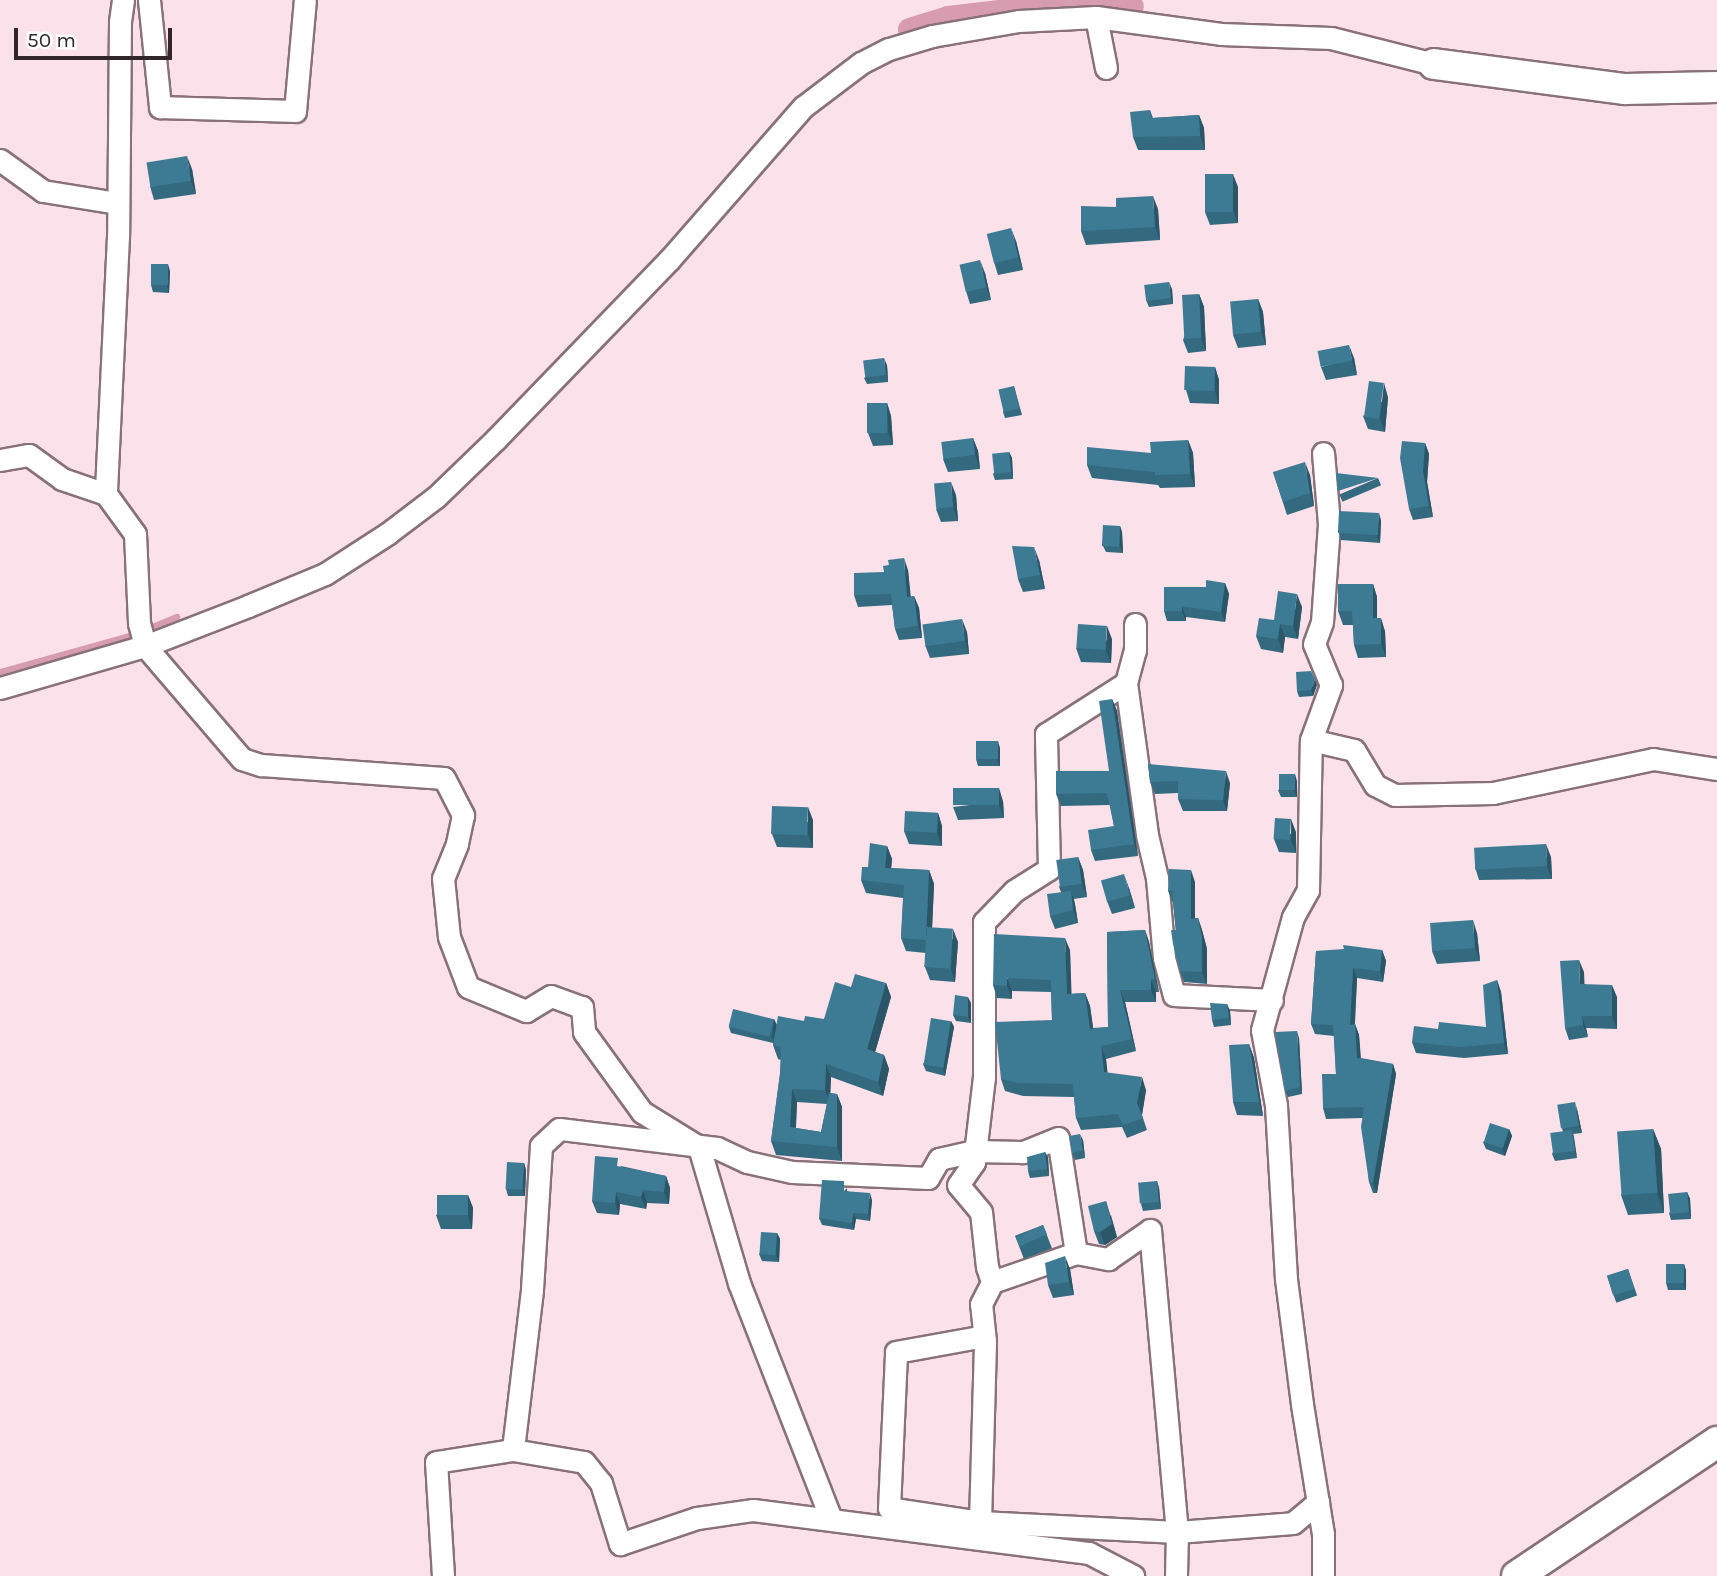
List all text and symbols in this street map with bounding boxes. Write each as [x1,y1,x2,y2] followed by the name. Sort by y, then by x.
[18,14,175,58] scale bar
[27,28,76,52] text: 50 m

